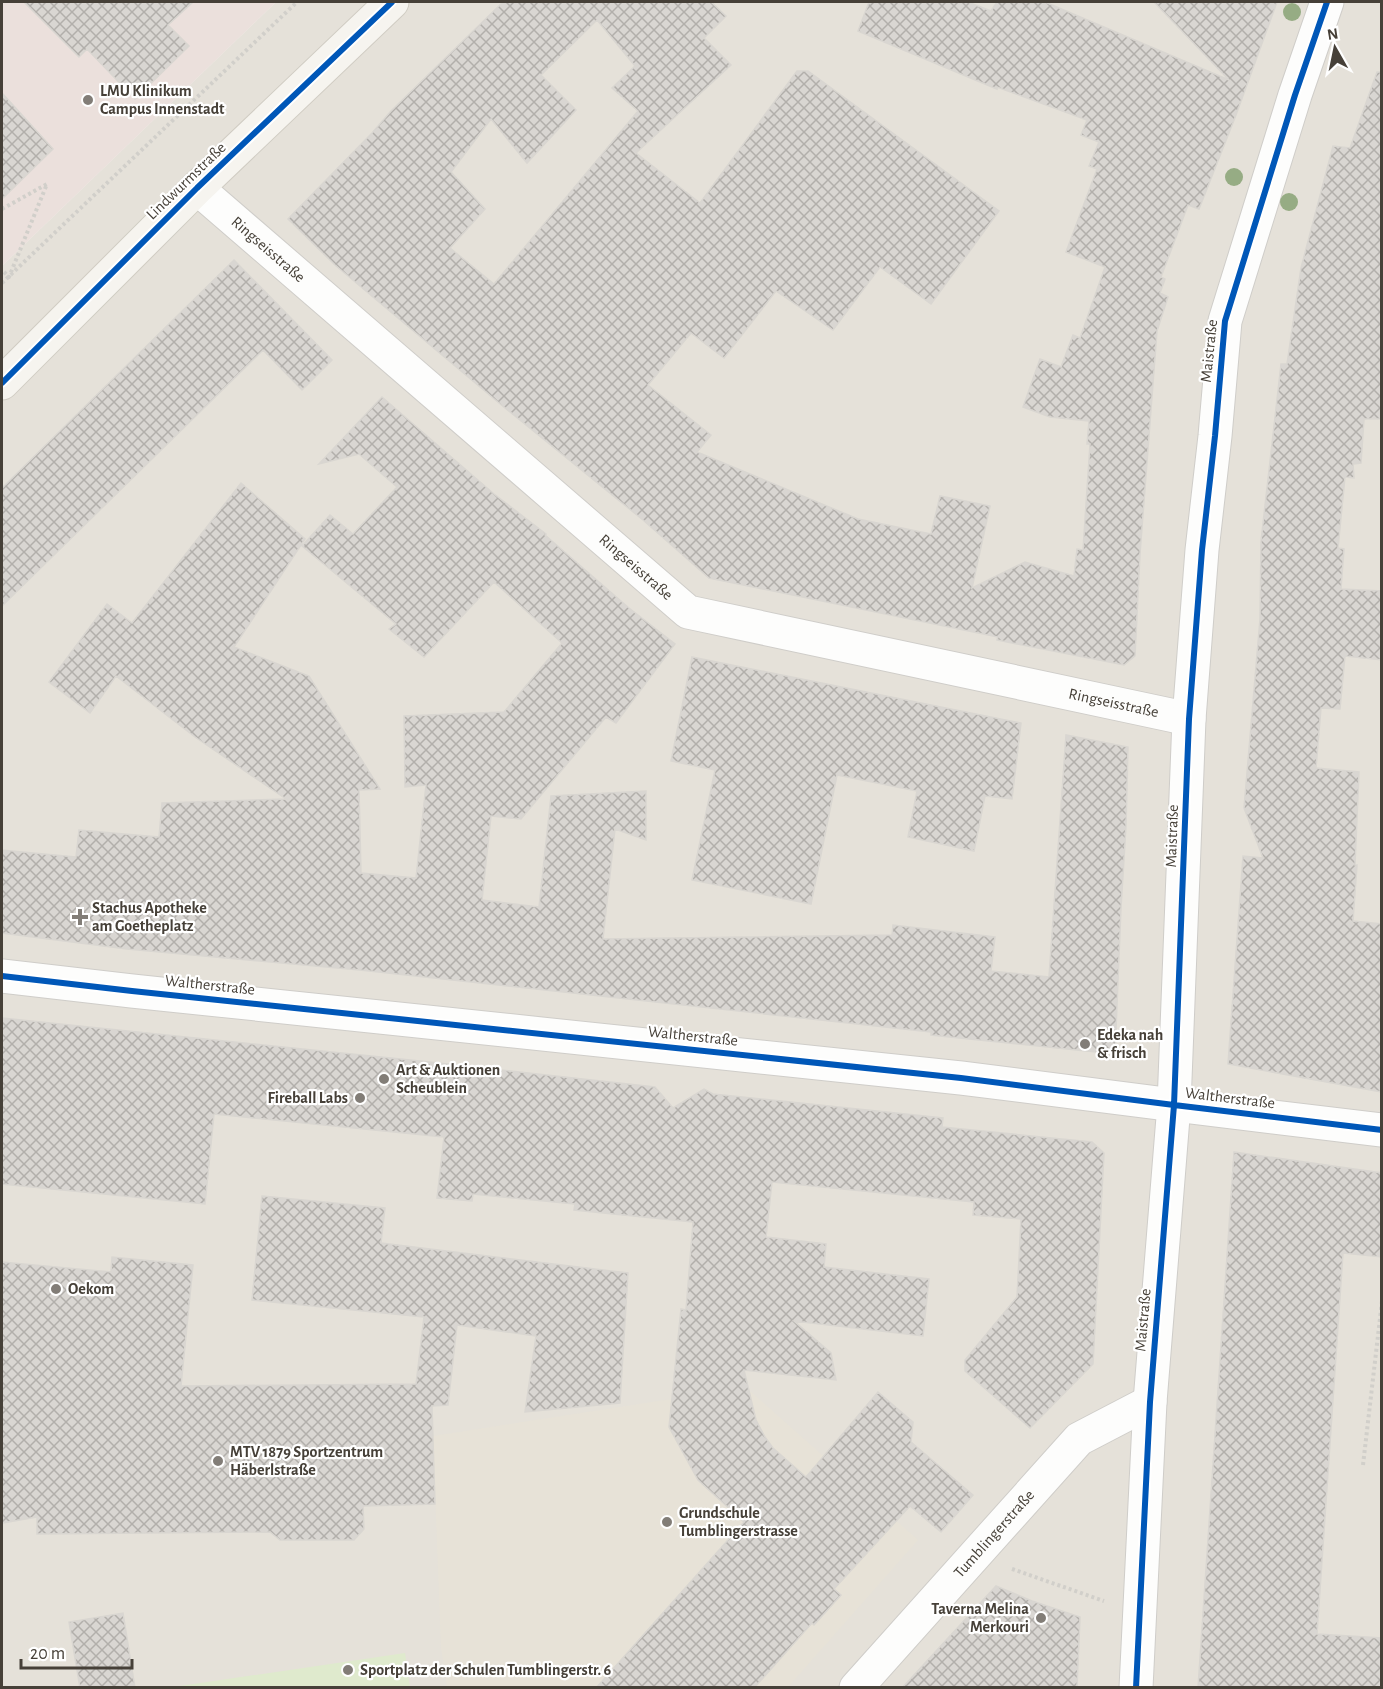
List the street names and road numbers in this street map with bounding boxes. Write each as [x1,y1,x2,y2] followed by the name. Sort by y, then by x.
[143,139,229,223] street label: Lindwurmstraße
[228,213,308,285] street label: Ringseisstraße
[1198,319,1220,383] street label: Maistraße
[596,531,676,603] street label: Ringseisstraße
[1067,686,1160,720] street label: Ringseisstraße
[1163,804,1181,868] street label: Maistraße
[164,972,256,998] street label: Waltherstraße
[647,1023,739,1049] street label: Waltherstraße
[1184,1085,1276,1111] street label: Waltherstraße
[1132,1288,1154,1352] street label: Maistraße
[951,1487,1037,1581] street label: Tumblingerstraße

